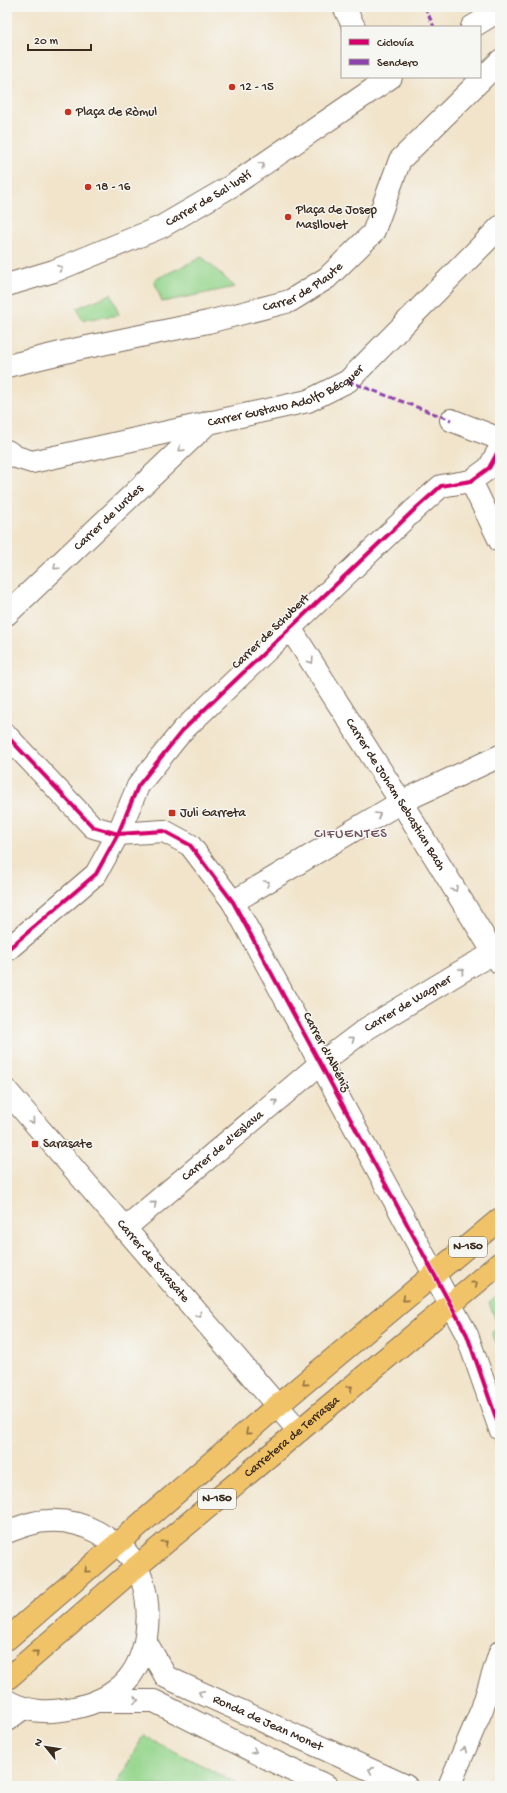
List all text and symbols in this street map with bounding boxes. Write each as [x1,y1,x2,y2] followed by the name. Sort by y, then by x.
[28,26,91,52] scale bar
[341,26,481,78] legend
[34,35,59,49] text: 20 m
[377,37,414,51] text: Ciclovía
[377,57,418,71] text: Sendero
[239,80,274,95] place label: 12 - 15
[227,82,237,92] marker: 12 - 15
[75,105,157,120] place label: Plaça de Ròmul
[63,107,73,117] marker: Plaça de Ròmul
[258,162,265,170] one-way arrow
[163,166,255,230] street label: Carrer de Sal·lustí
[95,180,131,195] place label: 18 - 16
[83,182,93,192] marker: 18 - 16
[295,203,378,233] place label: Plaça de Josep Masllovet
[283,212,293,222] marker: Plaça de Josep Masllovet
[261,259,346,315] street label: Carrer de Plaute
[56,265,63,273] one-way arrow
[206,361,368,430] street label: Carrer Gustavo Adolfo Bécquer
[178,444,186,452] one-way arrow
[71,480,147,554] street label: Carrer de Lurdes
[53,562,61,570] one-way arrow
[229,590,314,673] street label: Carrer de Schubert
[306,656,313,663] one-way arrow
[342,715,449,873] street label: Carrer de Joham Sebastian Bach
[180,806,246,821] place label: Juli Garreta
[167,808,177,818] marker: Juli Garreta
[374,813,381,820] one-way arrow
[314,826,388,843] district label: CIFUENTES
[263,880,270,887] one-way arrow
[450,885,458,892] one-way arrow
[458,968,465,975] one-way arrow
[362,971,455,1036] street label: Carrer de Wagner
[299,1010,354,1095] street label: Carrer d'Albéniz
[347,1037,354,1044] one-way arrow
[270,1099,278,1106] one-way arrow
[179,1107,267,1185] street label: Carrer de d'Eslava
[28,1116,35,1123] one-way arrow
[43,1137,92,1152] place label: Sarasate
[30,1139,40,1149] marker: Sarasate
[149,1201,157,1208] one-way arrow
[113,1216,193,1306] street label: Carrer de Sarasate
[449,1237,487,1257] road number: N-150
[470,1282,478,1289] one-way arrow
[402,1295,410,1302] one-way arrow
[194,1310,201,1318] one-way arrow
[303,1378,310,1385] one-way arrow
[346,1386,353,1393] one-way arrow
[241,1392,343,1481] street label: Carretera de Terrassa
[245,1427,252,1434] one-way arrow
[198,1489,236,1509] road number: N-150
[161,1540,168,1547] one-way arrow
[85,1566,92,1573] one-way arrow
[32,1651,39,1658] one-way arrow
[198,1690,206,1698] one-way arrow
[210,1692,327,1755] street label: Ronda de Jean Monet
[133,1696,139,1704] one-way arrow
[26,1727,66,1767] north arrow
[32,1737,46,1749] text: N
[249,1747,257,1754] one-way arrow
[459,1747,467,1755] one-way arrow
[367,1767,375,1775] one-way arrow

